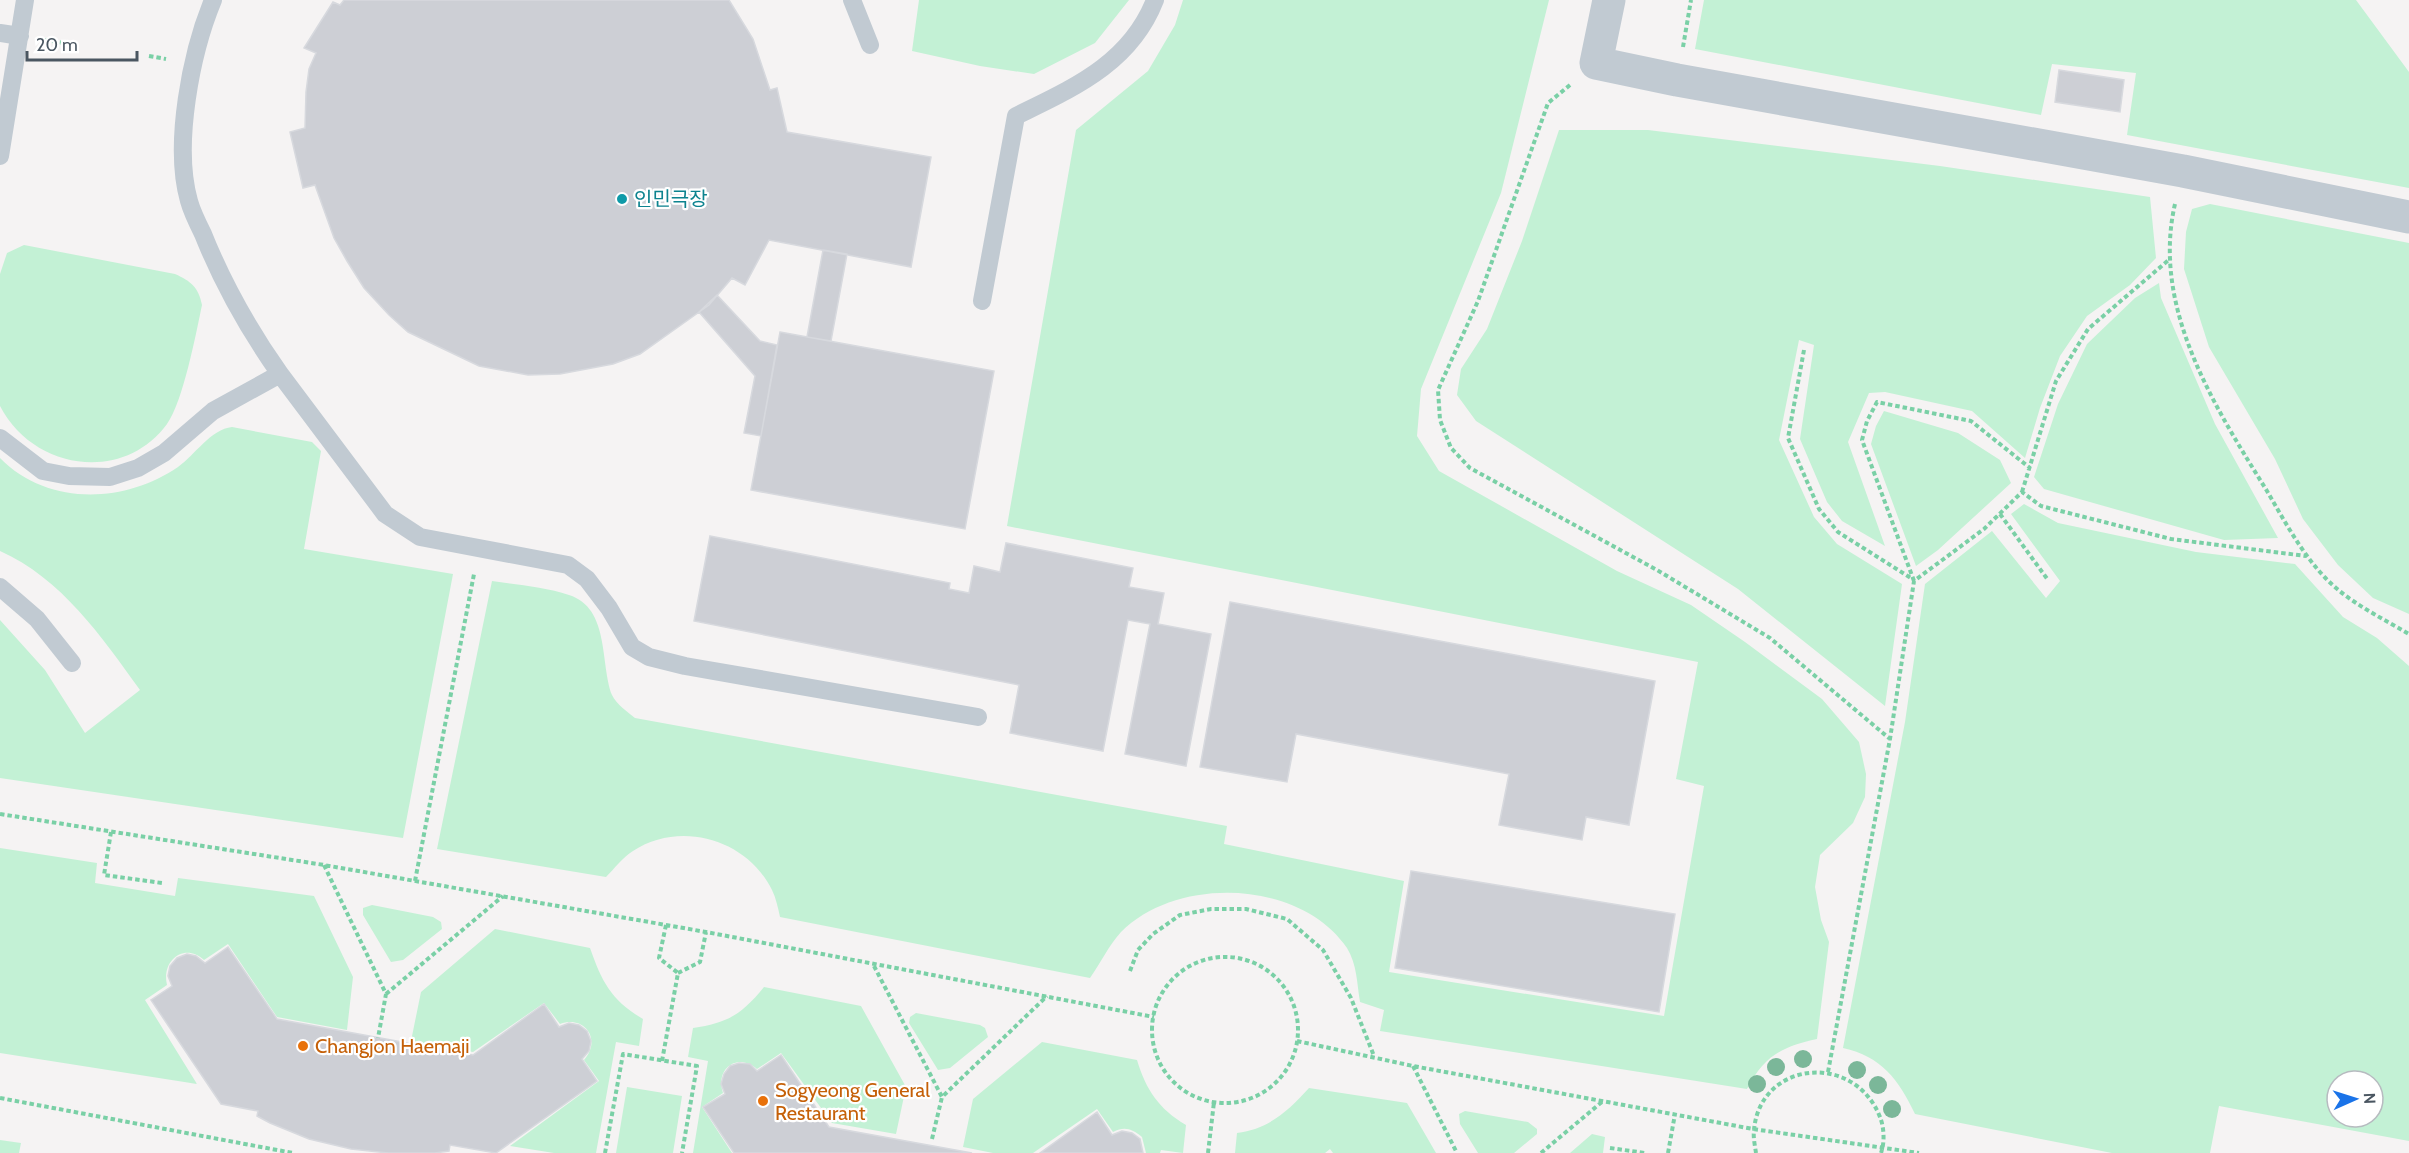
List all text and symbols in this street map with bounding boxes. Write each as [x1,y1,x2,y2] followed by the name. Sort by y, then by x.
[27,24,136,62] scale bar
[36,34,78,56] text: 20 m
[634,187,708,211] place label: 인민극장
[615,192,629,206] marker: 인민극장
[315,1034,470,1058] place label: Changjon Haemaji
[296,1039,310,1053] marker: Changjon Haemaji
[2325,1069,2385,1129] north arrow
[775,1078,930,1125] place label: Sogyeong General Restaurant
[2360,1092,2379,1104] text: N
[756,1094,770,1108] marker: Sogyeong General Restaurant

